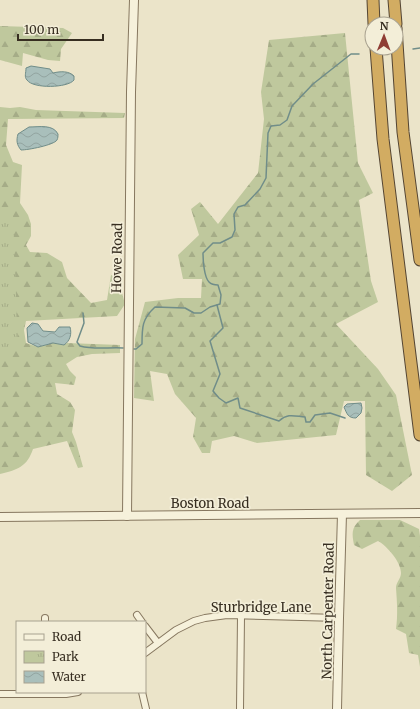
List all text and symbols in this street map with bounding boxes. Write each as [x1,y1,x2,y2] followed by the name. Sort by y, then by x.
[18,16,103,42] scale bar
[364,16,404,56] north arrow
[380,19,389,33] text: N
[24,22,59,37] text: 100 m
[108,223,126,293] street label: Howe Road
[171,495,249,512] street label: Boston Road
[318,542,338,680] street label: North Carpenter Road
[211,599,311,616] street label: Sturbridge Lane
[16,621,146,693] legend
[52,629,81,644] text: Road
[52,649,79,664] text: Park
[51,669,87,684] text: Water

